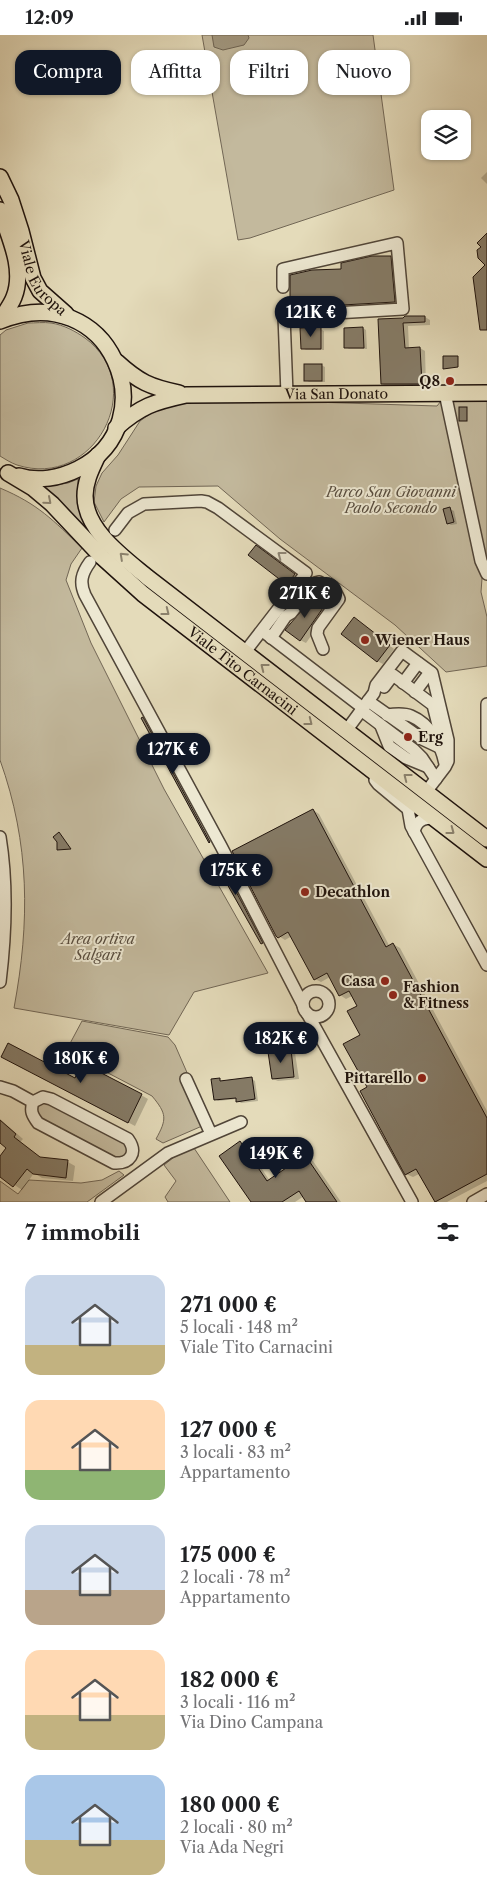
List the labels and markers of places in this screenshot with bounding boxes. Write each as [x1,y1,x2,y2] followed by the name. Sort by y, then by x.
[270,295,352,338] pin: 121K €
[419,372,440,390] place label: Q8
[444,375,456,387] marker: Q8
[264,577,346,619] pin: 271K €
[374,631,470,649] place label: Wiener Haus
[359,634,371,646] marker: Wiener Haus
[418,728,444,746] place label: Erg
[402,731,414,743] marker: Erg
[132,733,214,775] pin: 127K €
[195,853,277,896] pin: 175K €
[315,883,390,901] place label: Decathlon
[299,886,311,898] marker: Decathlon
[341,972,376,990] place label: Casa
[379,975,391,987] marker: Casa
[403,978,469,1012] place label: Fashion & Fitness
[387,989,399,1001] marker: Fashion & Fitness
[240,1021,322,1064] pin: 182K €
[40,1041,122,1084] pin: 180K €
[344,1069,412,1087] place label: Pittarello
[416,1072,428,1084] marker: Pittarello
[235,1137,317,1179] pin: 149K €

